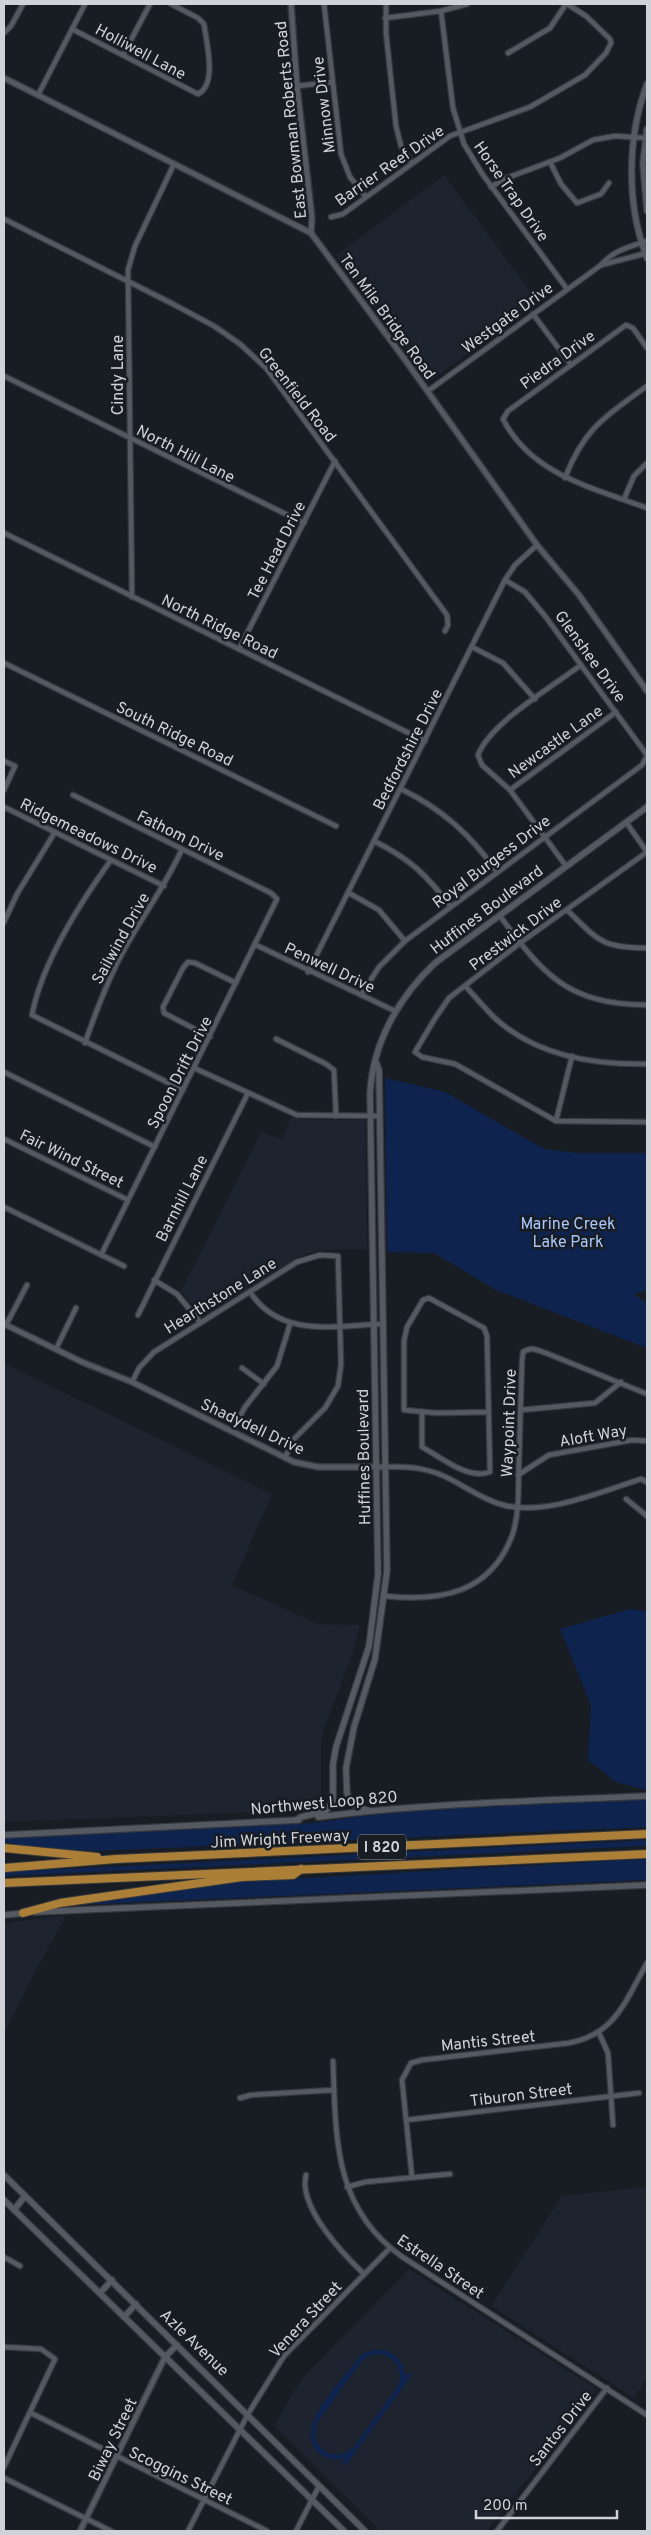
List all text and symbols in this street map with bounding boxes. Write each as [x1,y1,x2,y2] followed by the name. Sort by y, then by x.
[91,20,189,85] street label: Holliwell Lane
[272,20,312,220] street label: East Bowman Roberts Road
[309,55,341,154] street label: Minnow Drive
[332,122,449,212] street label: Barrier Reef Drive
[468,138,553,246] street label: Horse Trap Drive
[334,250,439,384] street label: Ten Mile Bridge Road
[459,279,558,359] street label: Westgate Drive
[517,327,600,395] street label: Piedra Drive
[109,335,129,415] street label: Cindy Lane
[253,344,340,447] street label: Greenfield Road
[132,421,238,488] street label: North Hill Lane
[244,498,311,604] street label: Tee Head Drive
[158,591,281,665] street label: North Ridge Road
[549,607,629,707] street label: Glenshee Drive
[370,686,448,814] street label: Bedfordshire Drive
[112,698,236,772] street label: South Ridge Road
[505,701,608,784] street label: Newcastle Lane
[16,795,160,879] street label: Ridgemeadows Drive
[133,807,227,867] street label: Fathom Drive
[429,812,555,914] street label: Royal Burgess Drive
[427,862,548,960] street label: Huffines Boulevard
[88,890,155,988] street label: Sailwind Drive
[466,893,567,976] street label: Prestwick Drive
[281,939,378,999] street label: Penwell Drive
[144,1013,218,1133] street label: Spoon Drift Drive
[16,1126,126,1194] street label: Fair Wind Street
[152,1152,213,1246] street label: Barnhill Lane
[520,1215,616,1253] park label: Marine Creek Lake Park
[161,1254,281,1339] street label: Hearthstone Lane
[498,1368,522,1478] street label: Waypoint Drive
[354,1389,376,1525] street label: Huffines Boulevard
[197,1395,307,1461] street label: Shadydell Drive
[558,1421,629,1453] street label: Aloft Way
[250,1788,398,1820] street label: Northwest Loop 820
[210,1826,350,1854] street label: Jim Wright Freeway
[358,1834,406,1860] road number: I 820
[440,2027,536,2057] street label: Mantis Street
[469,2080,574,2112] street label: Tiburon Street
[392,2231,487,2304] street label: Estrella Street
[266,2278,347,2363] street label: Venera Street
[155,2306,232,2381] street label: Azle Avenue
[526,2387,597,2471] street label: Santos Drive
[85,2395,143,2485] street label: Biway Street
[125,2443,235,2511] street label: Scoggins Street
[476,2488,617,2520] scale bar
[483,2497,528,2516] text: 200 m

